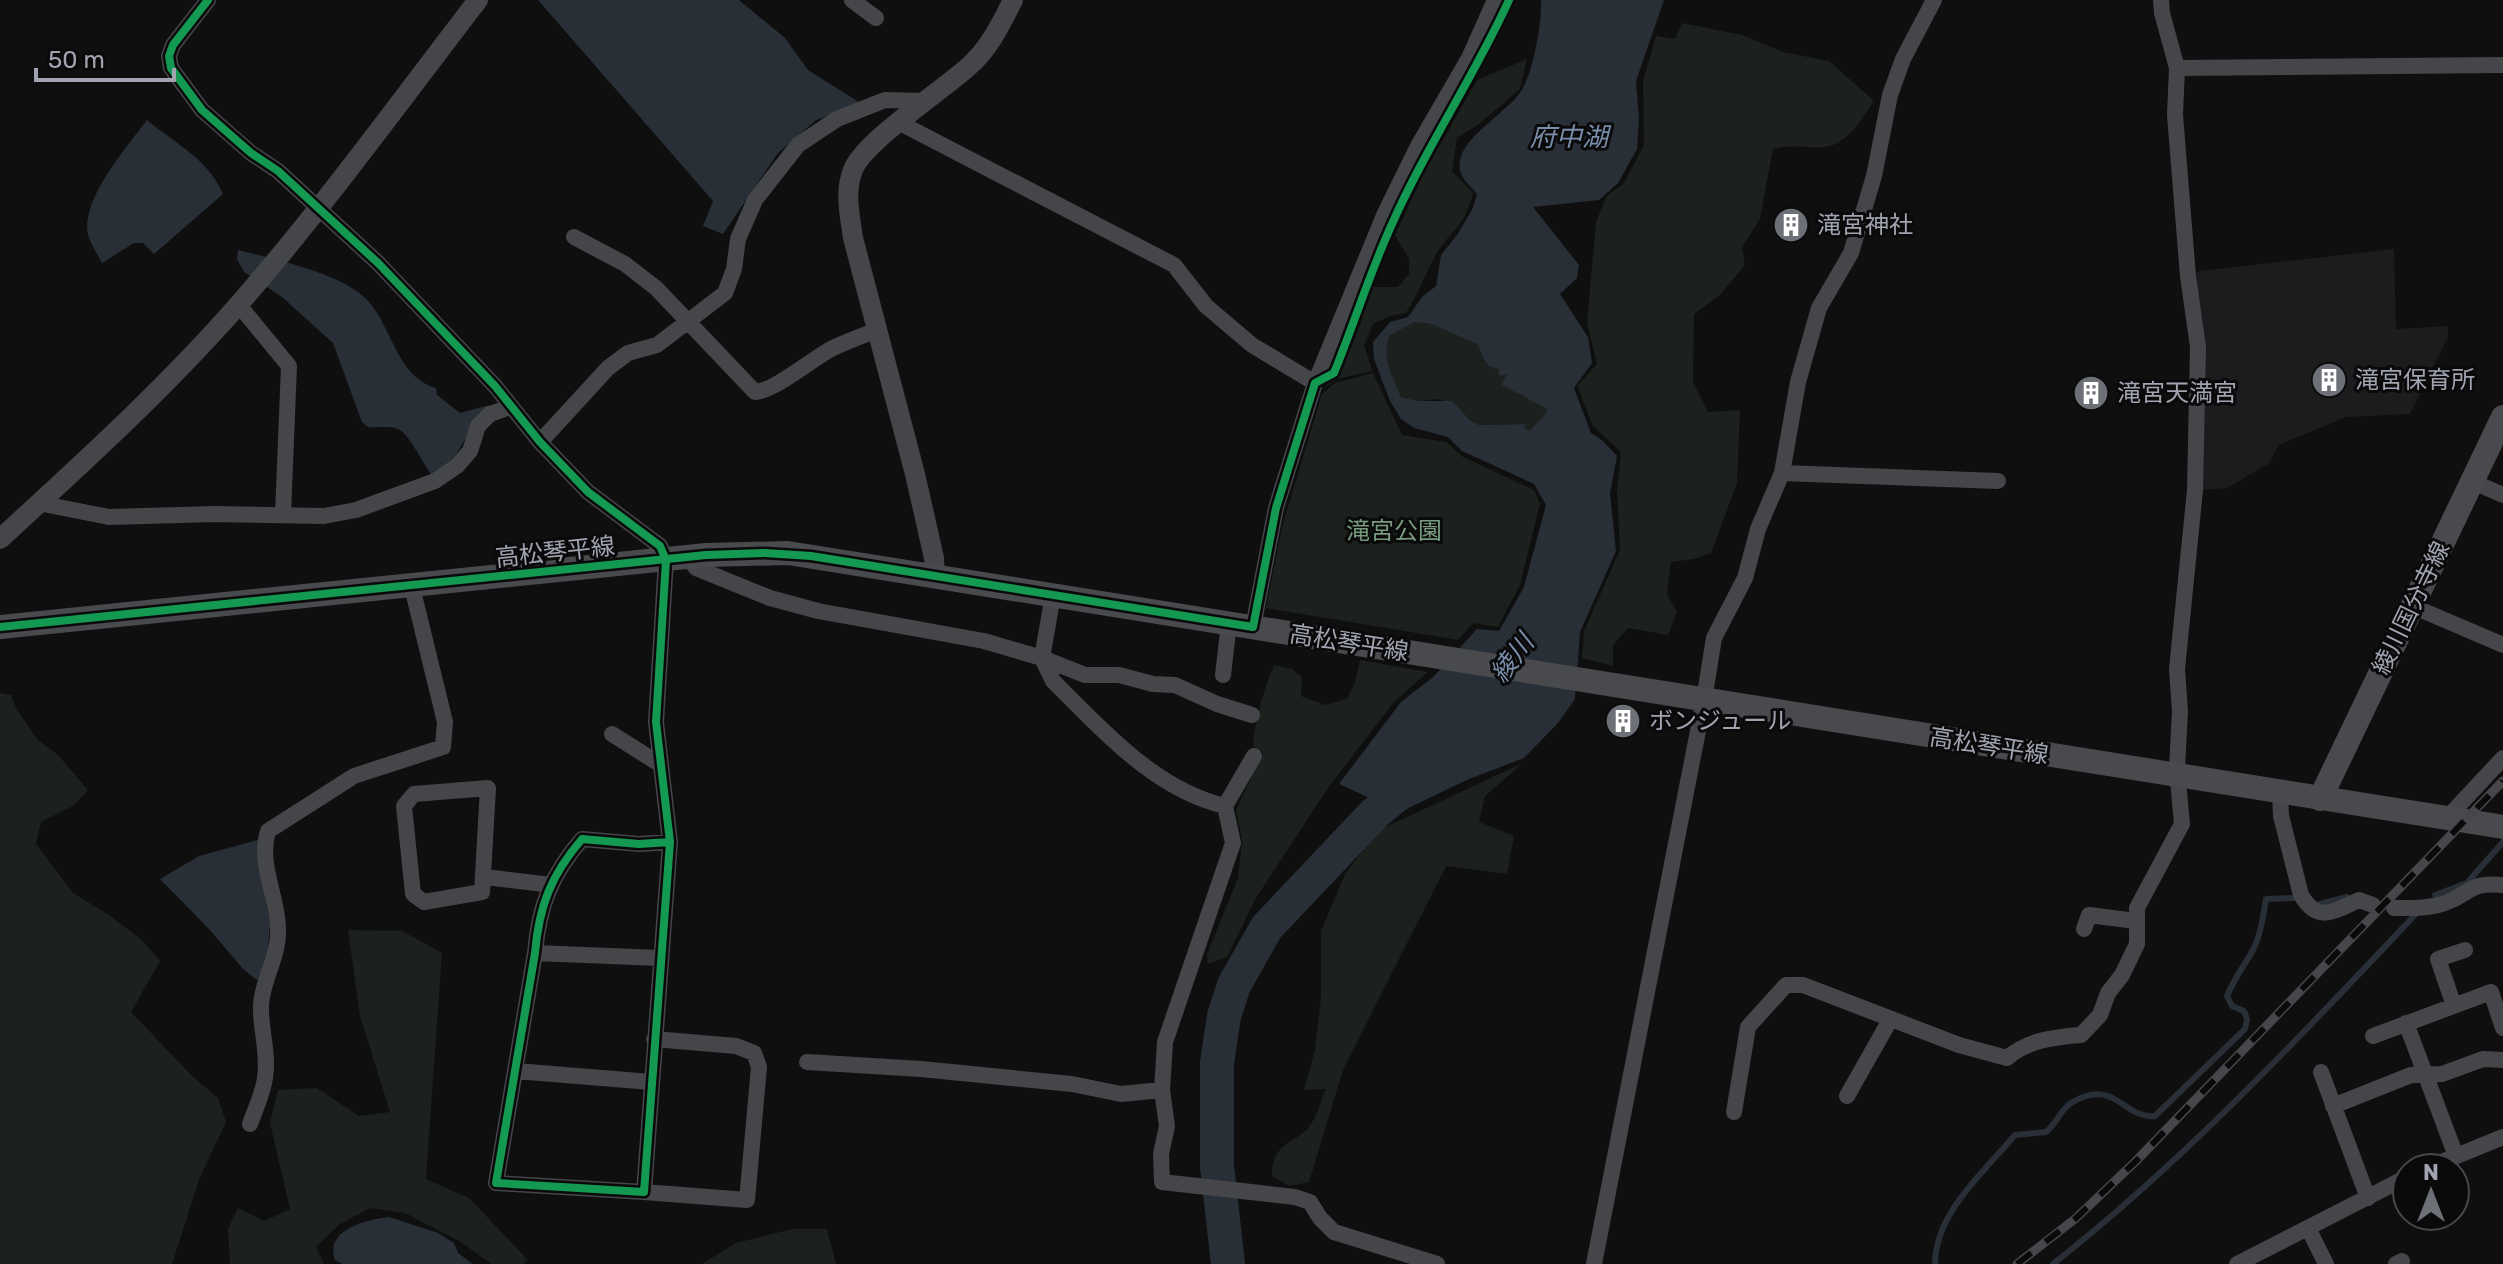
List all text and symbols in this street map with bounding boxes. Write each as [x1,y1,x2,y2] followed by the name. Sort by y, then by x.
[36,32,174,82] scale bar
[48,46,105,74] text: 50 m
[1530,122,1612,153] water label: 府中湖
[1772,206,1810,244] building icon: 滝宮神社
[1817,211,1913,239] place label: 滝宮神社
[2310,361,2348,399] building icon: 滝宮保育所
[2355,366,2475,394] place label: 滝宮保育所
[2072,374,2110,412] building icon: 滝宮天満宮
[2117,379,2237,407] place label: 滝宮天満宮
[1346,517,1442,545] park label: 滝宮公園
[494,532,616,572] street label: 高松琴平線
[2367,537,2455,679] street label: 綾川国分寺線
[1288,620,1410,666] street label: 高松琴平線
[1484,626,1542,688] water label: 綾川
[1604,702,1642,740] building icon: ボンジュール
[1649,707,1791,735] place label: ボンジュール
[1928,723,2050,769] street label: 高松琴平線
[2391,1152,2471,1232] north arrow
[2423,1159,2439,1186] text: N

